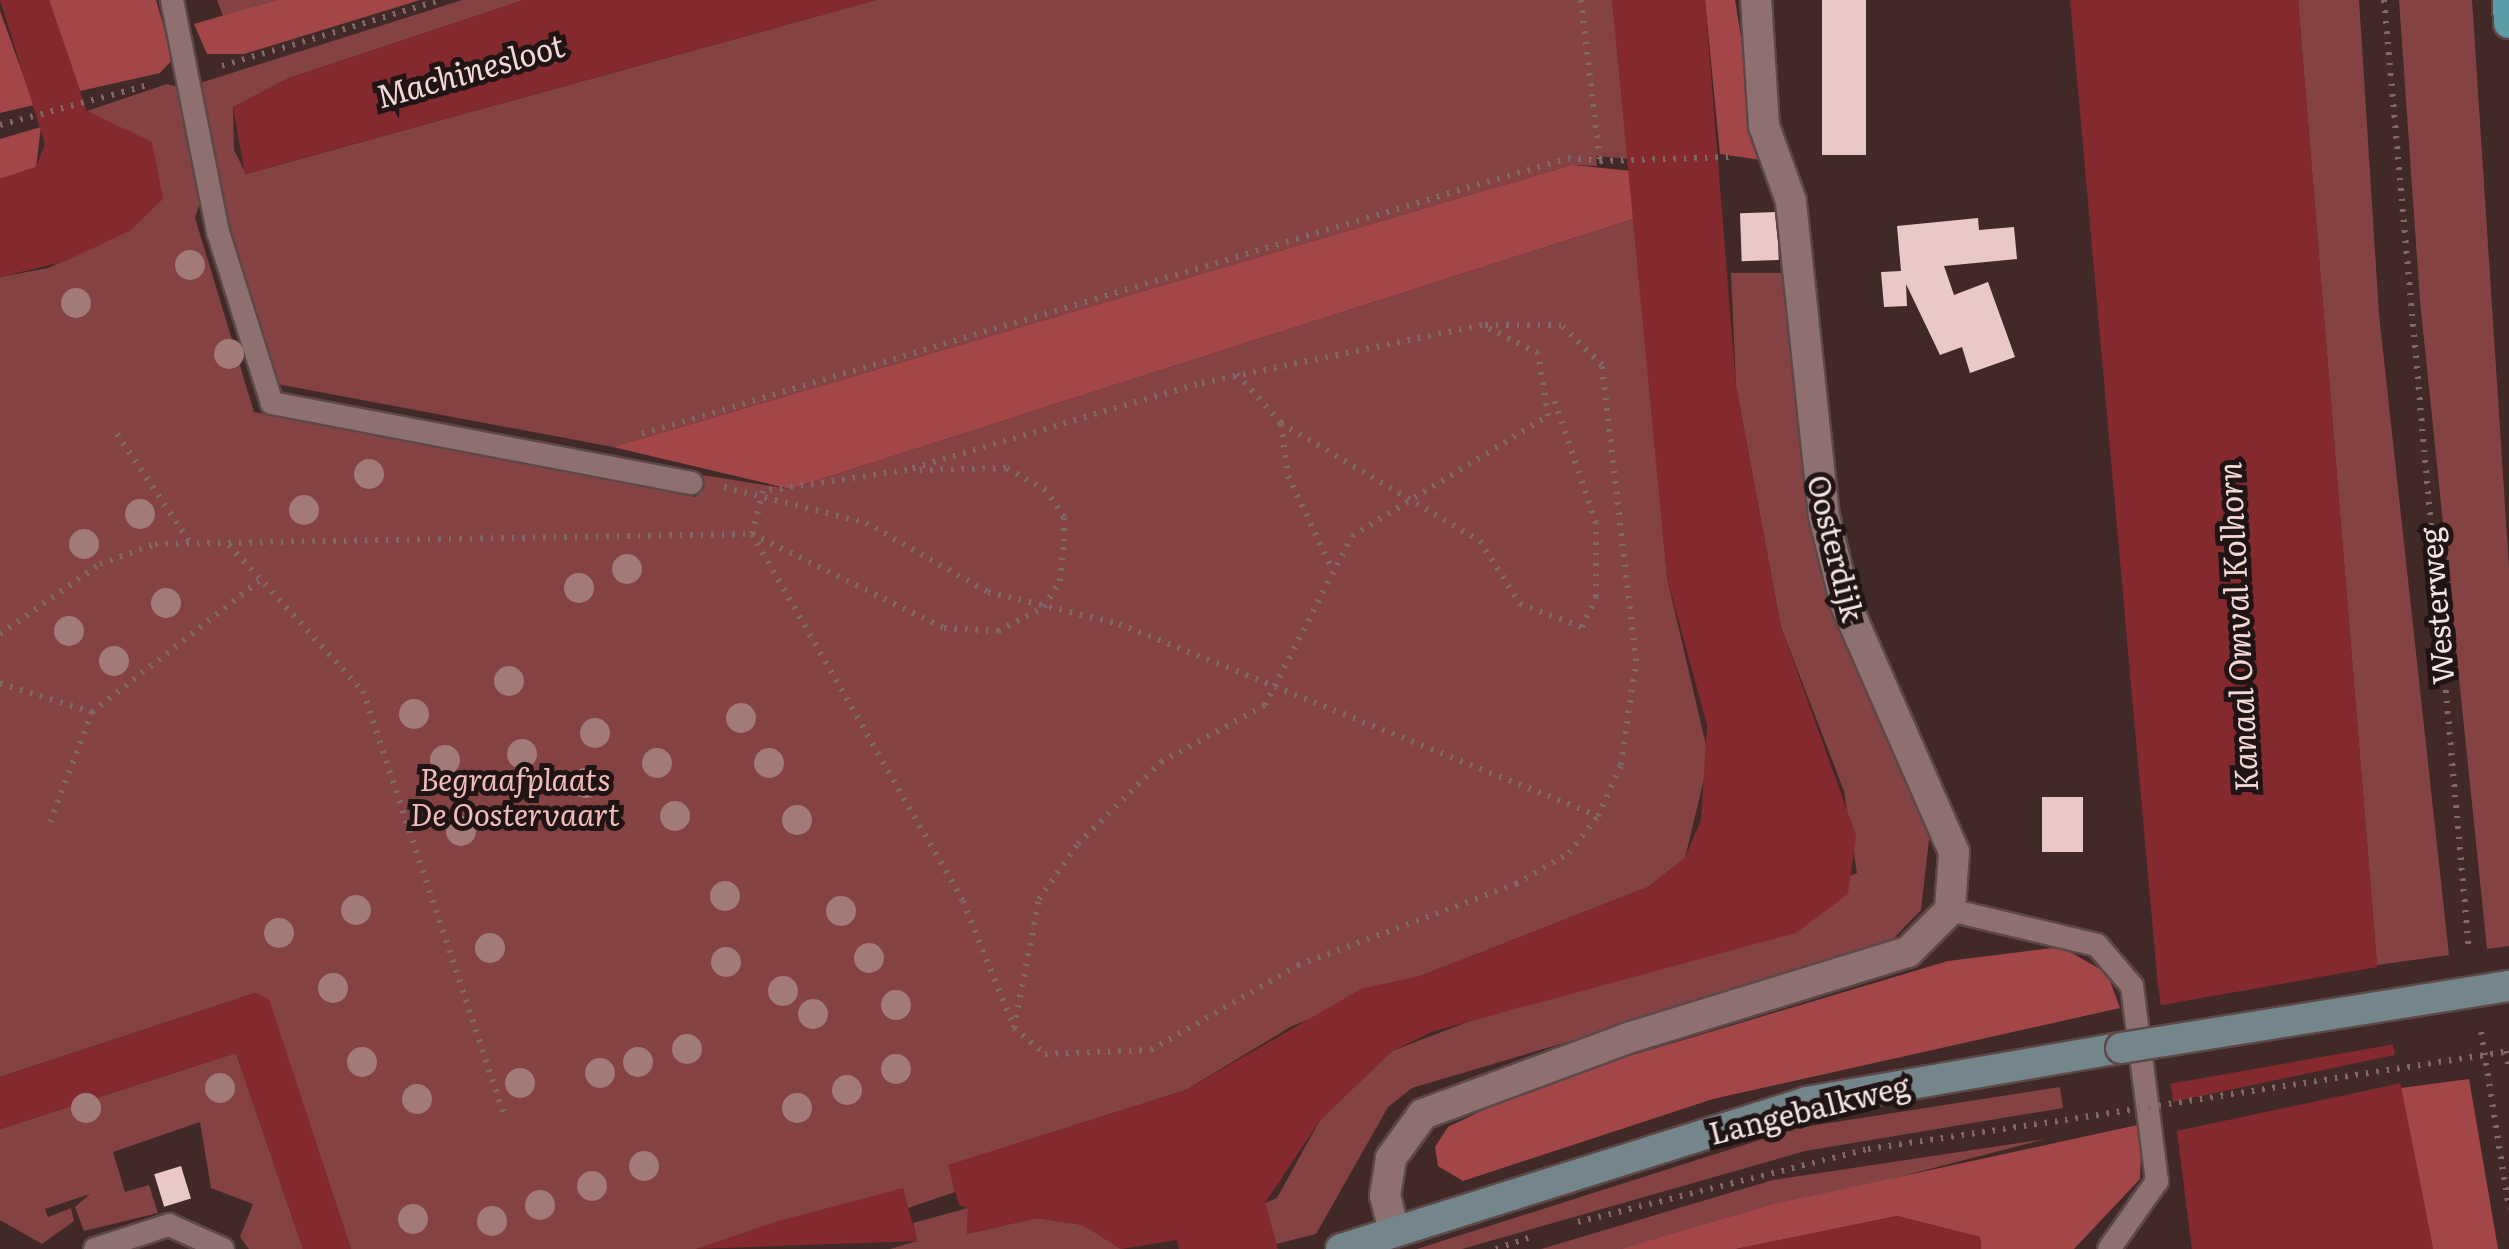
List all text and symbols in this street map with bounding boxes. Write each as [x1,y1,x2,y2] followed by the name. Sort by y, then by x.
[372,24,568,114] water label: Machinesloot
[2208,461,2264,793] water label: Kanaal Omval Kolhorn
[1801,471,1873,625] street label: Oosterdijk
[2410,526,2460,686] street label: Westerweg
[410,760,620,830] park label: Begraafplaats De Oostervaart
[1705,1066,1913,1150] street label: Langebalkweg

